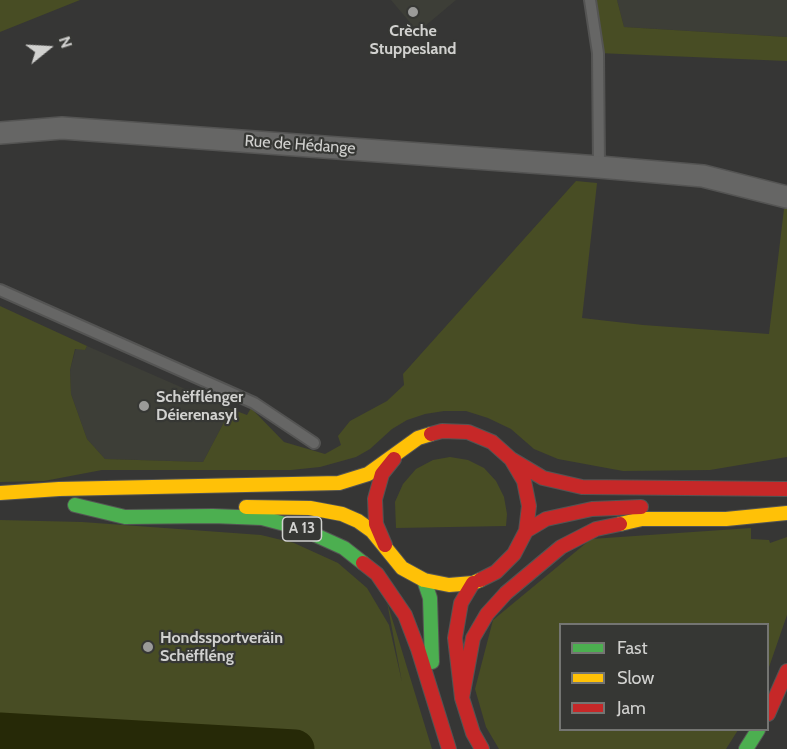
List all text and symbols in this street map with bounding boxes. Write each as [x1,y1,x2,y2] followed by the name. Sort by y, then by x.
[406,5,420,19] marker: Crèche Stuppesland
[18,18,78,78] north arrow
[370,21,456,59] place label: Crèche Stuppesland
[55,34,76,51] text: N
[244,132,356,158] street label: Rue de Hédange
[156,387,243,425] place label: Schëfflénger Déierenasyl
[137,399,151,413] marker: Schëfflénger Déierenasyl
[282,517,322,541] road number: A 13
[559,623,769,731] legend
[160,628,283,666] place label: Hondssportveräin Schëffléng
[617,637,648,659] text: Fast
[141,640,155,654] marker: Hondssportveräin Schëffléng
[617,667,654,689] text: Slow
[617,697,646,719] text: Jam

